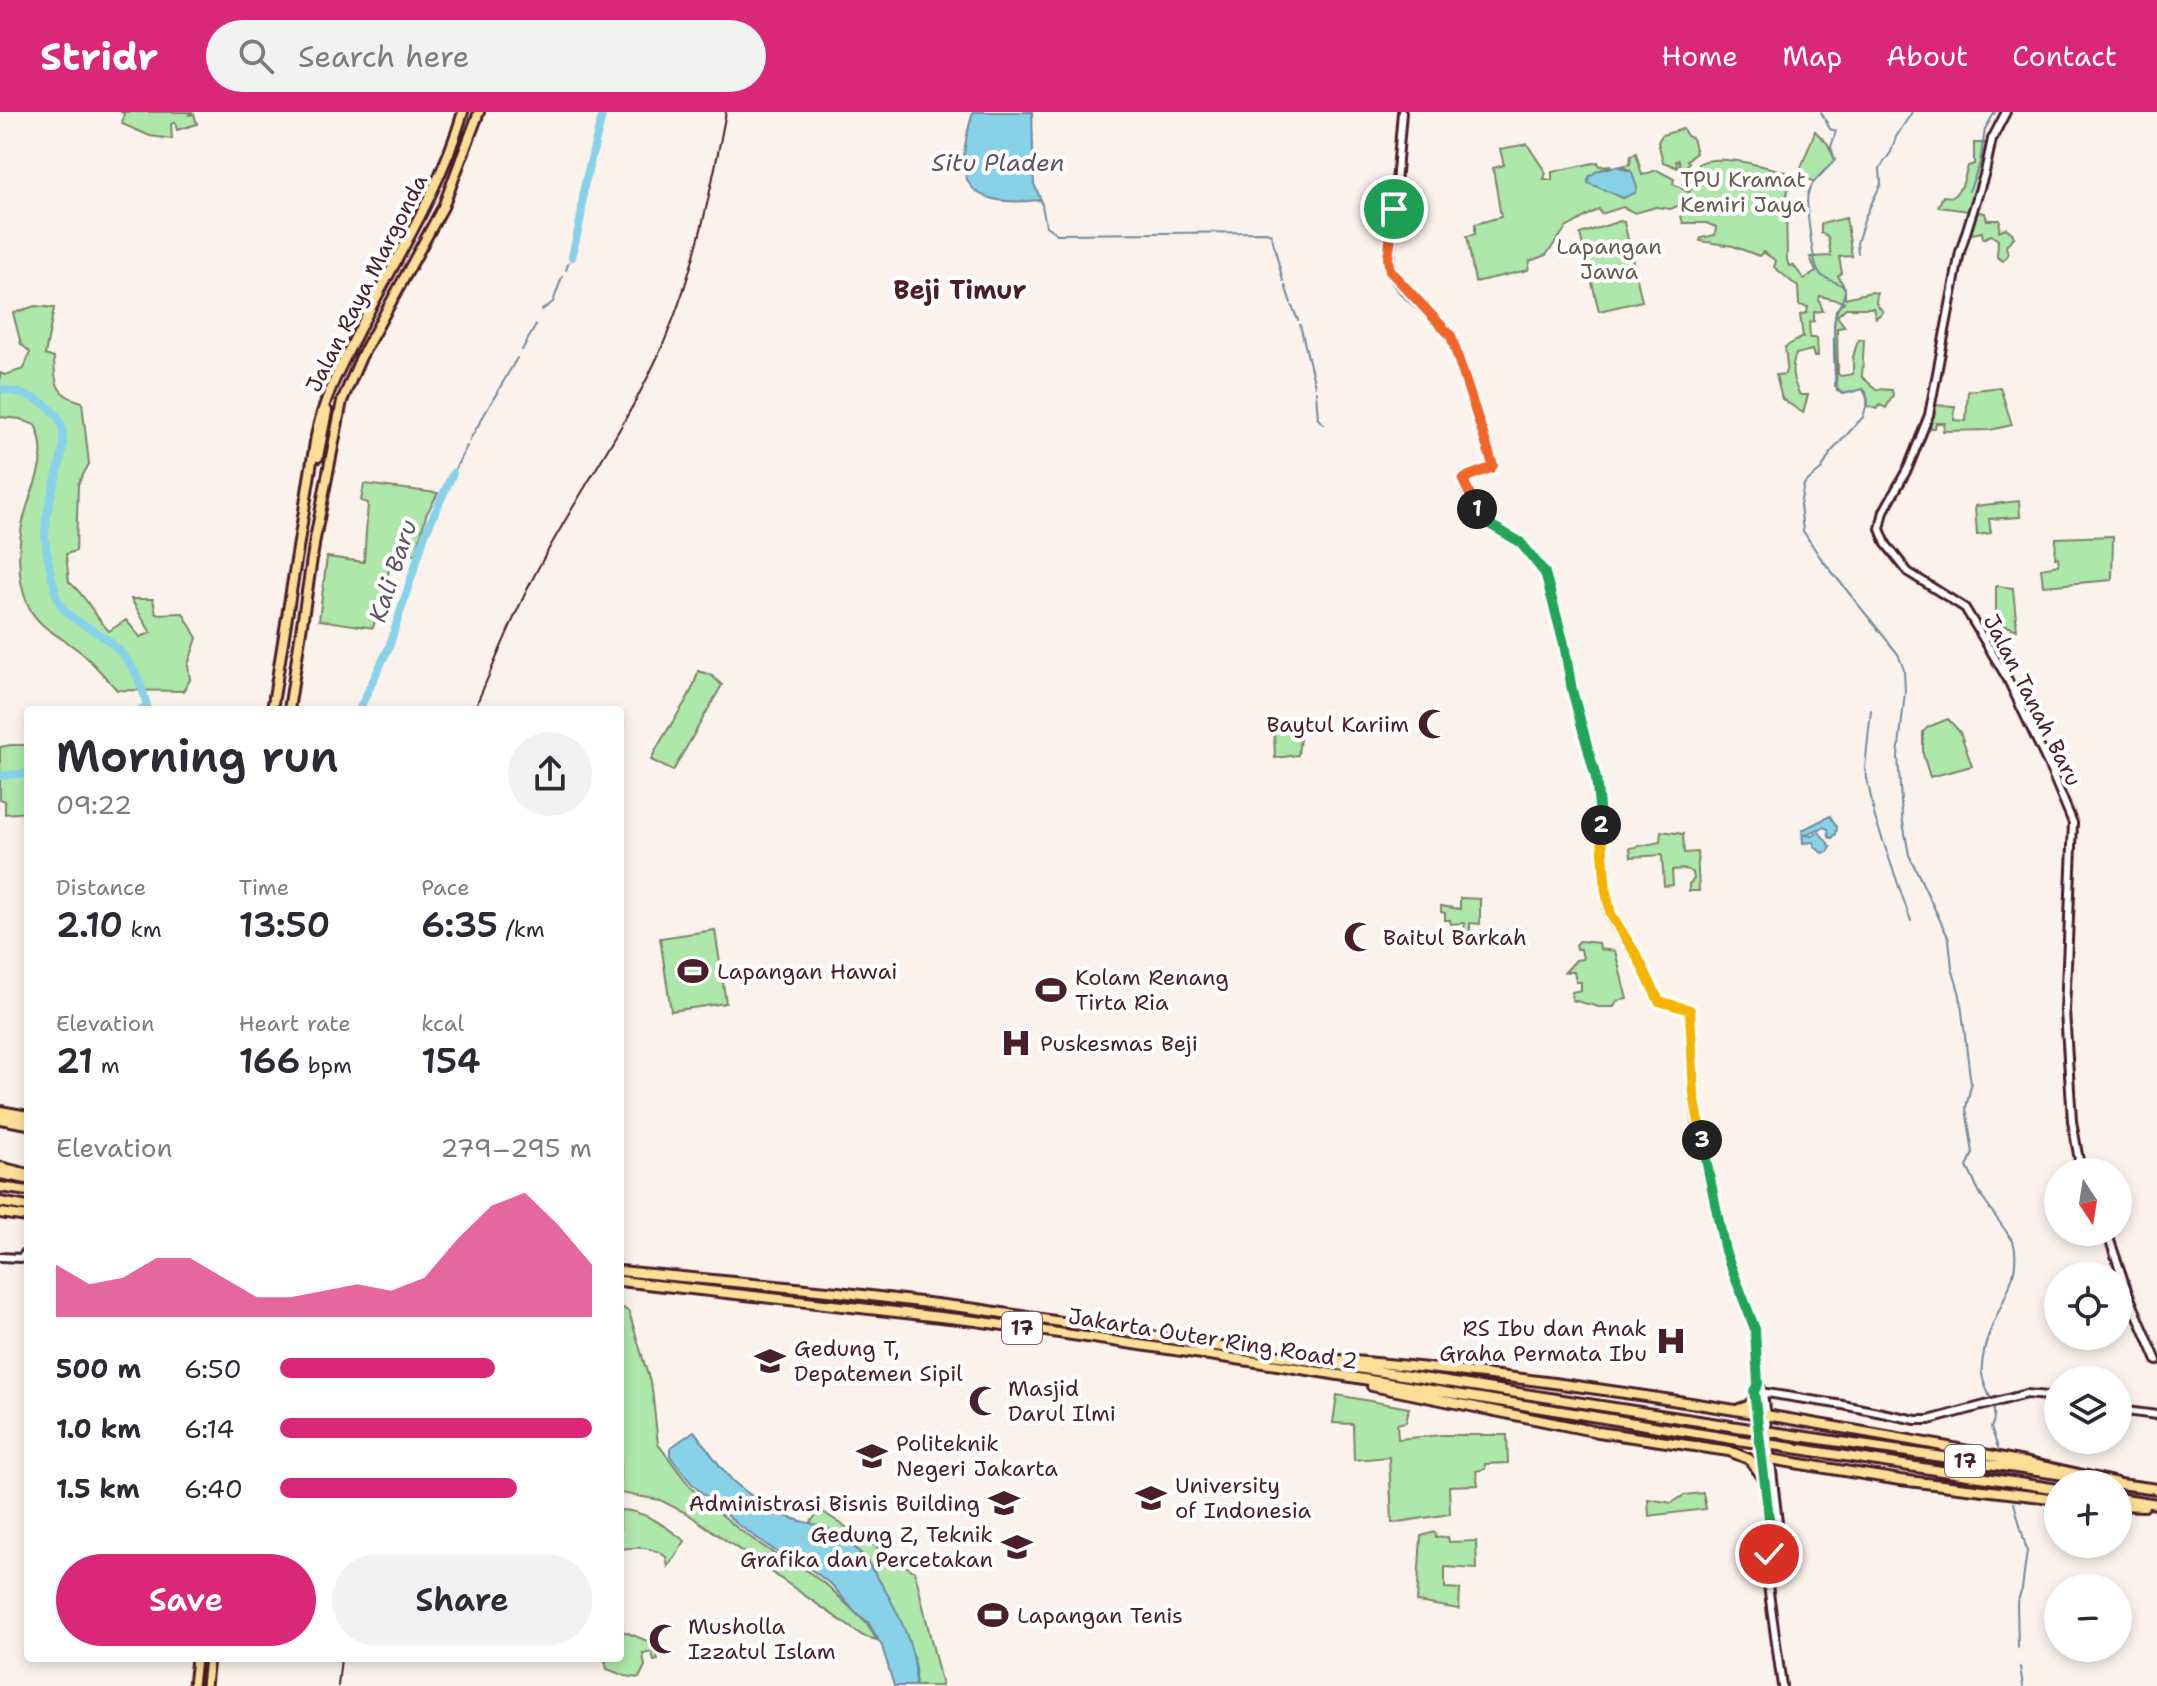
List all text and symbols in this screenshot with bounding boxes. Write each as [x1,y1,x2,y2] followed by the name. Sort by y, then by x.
[206,20,766,92] search box
[40,31,158,82] text: Stridr
[234,34,278,78] icon: search
[298,36,469,77] text: Search here
[1661,37,1738,75] text: Home
[1782,37,1842,75] text: Map
[1886,37,1968,75] text: About
[2012,37,2117,75] text: Contact
[932,147,1064,179] water label: Situ Pladen
[1680,165,1806,219] park label: TPU Kramat Kemiri Jaya
[299,169,434,397] street label: Jalan Raya Margonda
[1360,175,1428,243] pin
[1372,187,1416,231] icon: arrive
[1556,232,1662,286] park label: Lapangan Jawa
[894,272,1027,307] district label: Beji Timur
[1457,489,1497,529] pin: 1
[1472,494,1482,523] text: 1
[361,516,425,626] water label: Kali Baru
[1977,609,2088,791] street label: Jalan Tanah Baru
[1416,707,1450,741] mosque icon: Baytul Kariim
[1267,710,1409,739] place label: Baytul Kariim
[56,727,339,786] text: Morning run
[508,732,592,816] button: share
[56,787,132,822] text: 09:22
[1581,805,1621,845] pin: 2
[1593,810,1609,839] text: 2
[56,873,146,902] text: Distance
[239,873,289,902] text: Time
[421,873,470,902] text: Pace
[56,902,123,948] text: 2.10
[239,902,330,948] text: 13:50
[421,902,498,948] text: 6:35
[123,915,162,944] text: km
[498,915,545,944] text: /km
[1342,920,1376,954] mosque icon: Baitul Barkah
[1383,923,1527,952] place label: Baitul Barkah
[676,954,710,988] sports icon: Lapangan Hawai
[717,957,898,986] place label: Lapangan Hawai
[1075,963,1229,1017] place label: Kolam Renang Tirta Ria
[1034,973,1068,1007] sports icon: Kolam Renang Tirta Ria
[56,1009,154,1038] text: Elevation
[239,1009,351,1038] text: Heart rate
[421,1009,464,1038] text: kcal
[999,1026,1033,1060] hospital icon: Puskesmas Beji
[1040,1029,1198,1058] place label: Puskesmas Beji
[56,1038,93,1084] text: 21
[239,1038,300,1084] text: 166
[421,1038,481,1084] text: 154
[93,1051,120,1080] text: m
[300,1051,352,1080] text: bpm
[1682,1120,1722,1160] pin: 3
[1694,1125,1710,1154] text: 3
[56,1130,172,1165] text: Elevation
[440,1130,592,1165] text: 279–295 m
[2044,1158,2132,1246] north arrow
[2044,1158,2132,1662] map controls
[2044,1262,2132,1350] button: locate
[1066,1301,1360,1376] street label: Jakarta Outer Ring Road 2
[1002,1312,1042,1344] road number: 17
[1439,1314,1647,1368] place label: RS Ibu dan Anak Graha Permata Ibu
[1654,1324,1688,1358] hospital icon: RS Ibu dan Anak Graha Permata Ibu
[794,1334,963,1388] place label: Gedung T, Depatemen Sipil
[753,1344,787,1378] school or university icon: Gedung T, Depatemen Sipil
[56,1351,141,1386] text: 500 m
[184,1351,242,1386] text: 6:50
[2044,1366,2132,1454] button: layers
[1008,1374,1116,1428] place label: Masjid Darul Ilmi
[967,1384,1001,1418] mosque icon: Masjid Darul Ilmi
[56,1411,141,1446] text: 1.0 km
[184,1411,234,1446] text: 6:14
[896,1429,1058,1483] place label: Politeknik Negeri Jakarta
[855,1439,889,1473] school or university icon: Politeknik Negeri Jakarta
[1945,1445,1985,1477] road number: 17
[2044,1470,2132,1558] button: +
[56,1471,140,1506] text: 1.5 km
[184,1471,243,1506] text: 6:40
[1175,1471,1312,1525] place label: University of Indonesia
[1134,1481,1168,1515] school or university icon: University of Indonesia
[987,1486,1021,1520] school or university icon: Administrasi Bisnis Building
[689,1489,980,1518] place label: Administrasi Bisnis Building
[740,1520,993,1574] place label: Gedung Z, Teknik Grafika dan Percetakan
[1735,1520,1803,1588] pin
[1000,1530,1034,1564] school or university icon: Gedung Z, Teknik Grafika dan Percetakan
[1747,1532,1791,1576] icon: check
[56,1554,316,1646] button: Save
[332,1554,592,1646] button: Share
[2044,1574,2132,1662] button: −
[976,1598,1010,1632] sports icon: Lapangan Tenis
[1017,1601,1183,1630] place label: Lapangan Tenis
[688,1612,836,1666] place label: Musholla Izzatul Islam
[647,1622,681,1656] mosque icon: Musholla Izzatul Islam

